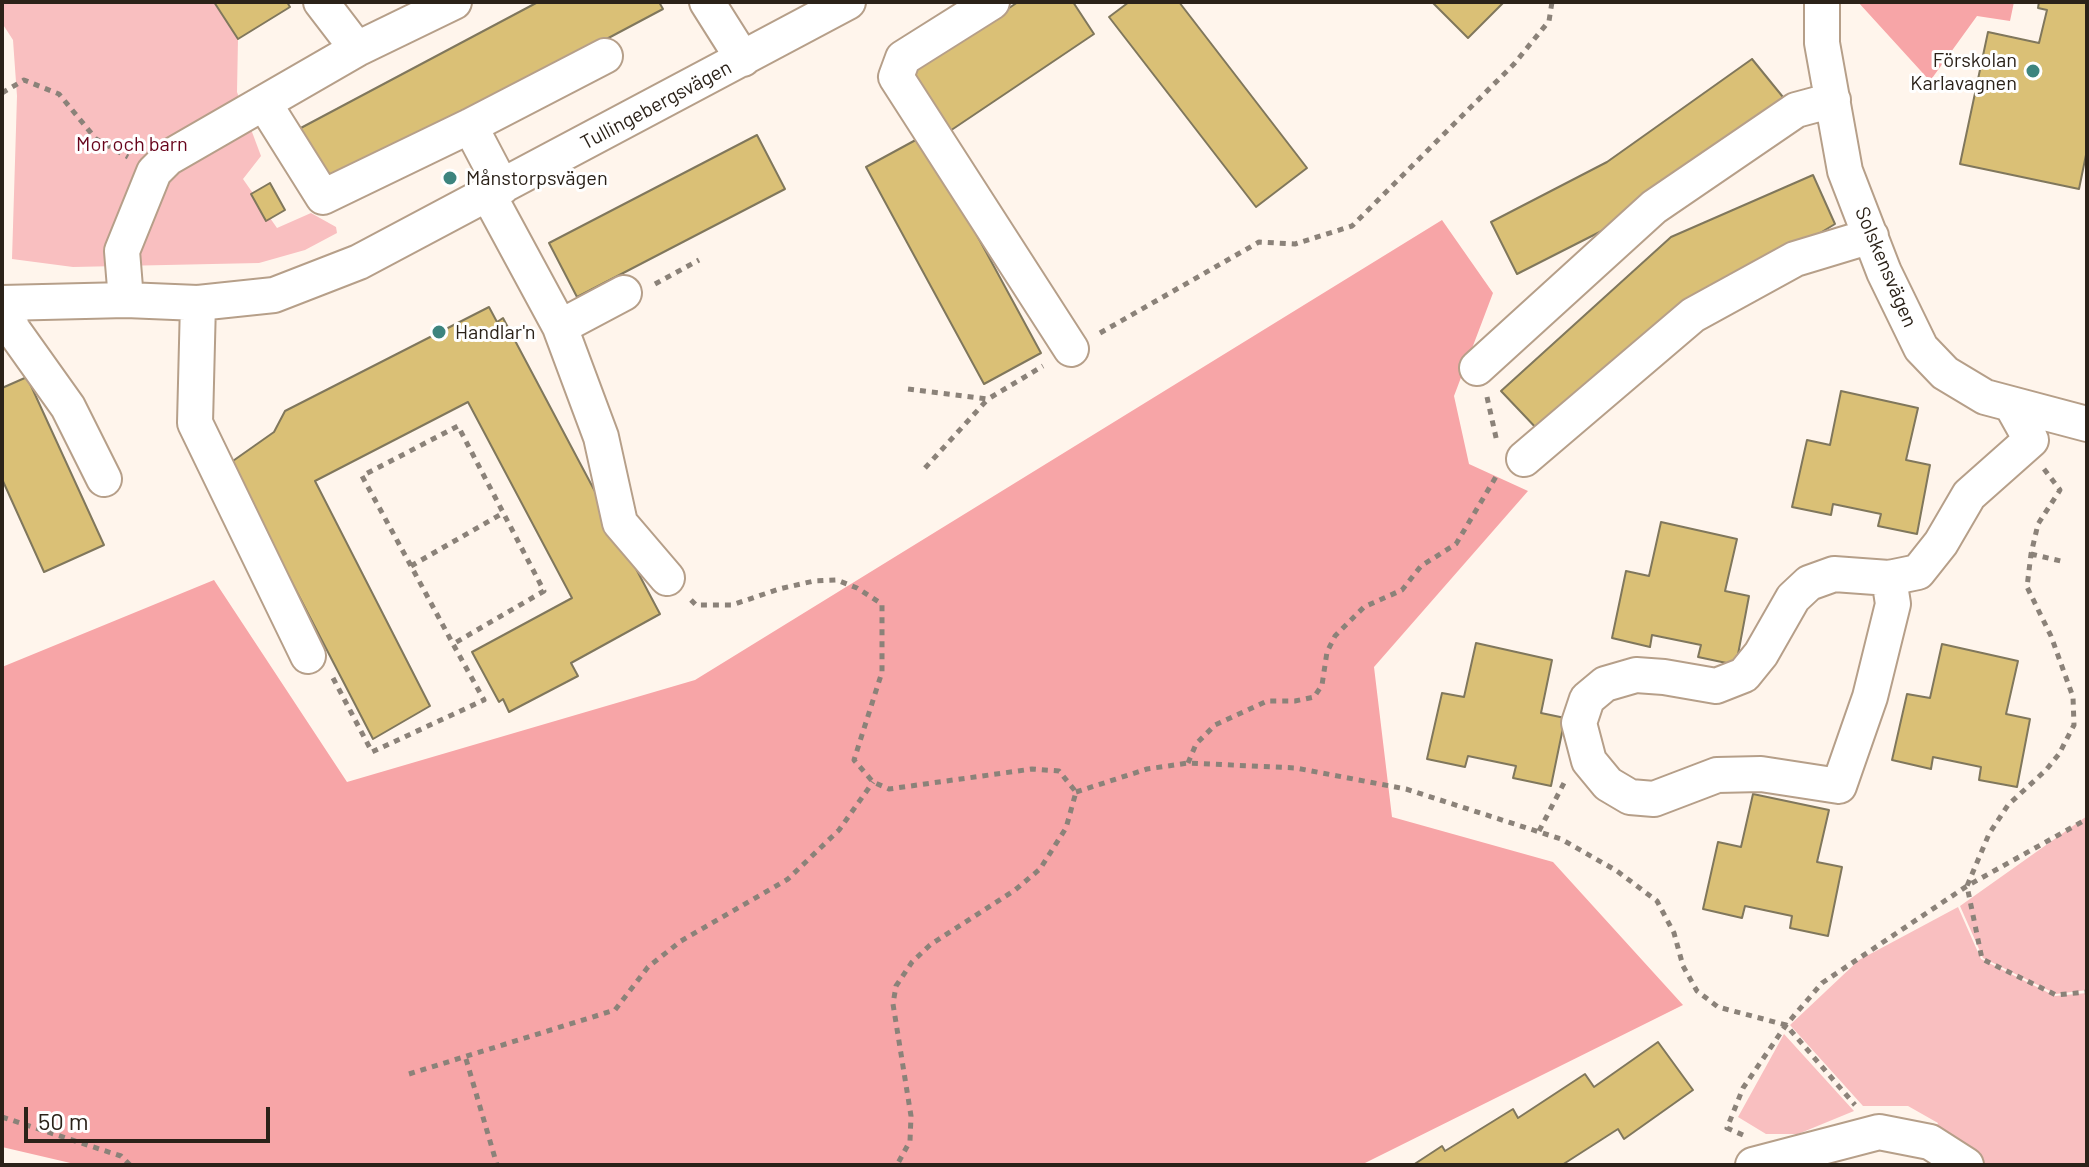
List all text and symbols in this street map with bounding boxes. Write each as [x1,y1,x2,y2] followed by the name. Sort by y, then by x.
[1910,48,2017,95] place label: Förskolan Karlavagnen
[576,55,736,155] street label: Tullingebergsvägen
[2024,62,2042,80] marker: Förskolan Karlavagnen
[76,132,188,156] park label: Mor och barn
[466,166,608,190] place label: Månstorpsvägen
[441,169,459,187] marker: Månstorpsvägen
[1850,203,1922,331] street label: Solskensvägen
[455,320,536,344] place label: Handlar'n
[430,323,448,341] marker: Handlar'n
[28,1091,274,1141] scale bar
[38,1106,89,1135] text: 50 m

